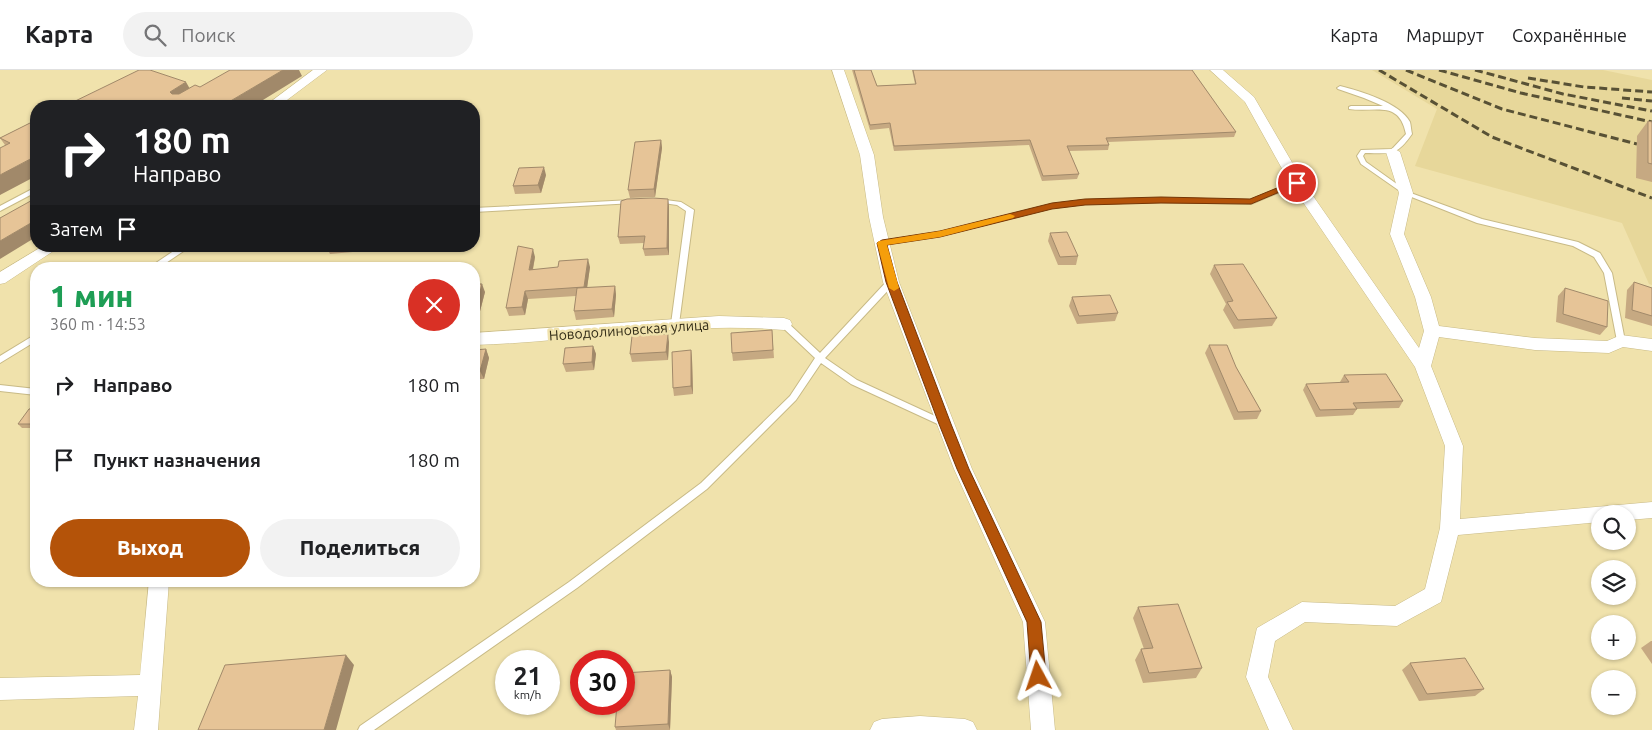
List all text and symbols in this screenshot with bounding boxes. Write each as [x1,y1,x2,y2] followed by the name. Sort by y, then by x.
[123,12,473,57] search box
[25,21,93,48] text: Карта
[141,21,169,49] icon: search
[181,24,235,46] text: Поиск
[1330,25,1378,45] text: Карта
[1406,25,1484,45] text: Маршрут
[1512,25,1627,45] text: Сохранённые
[50,120,115,185] icon: right
[133,120,231,160] text: 180 m
[133,161,221,186] text: Направо
[1276,162,1318,204] pin
[1283,169,1311,197] icon: arrive
[113,215,141,243] icon: arrive
[50,218,103,240] text: Затем
[50,279,133,313] text: 1 мин
[408,279,460,331] button: close
[50,315,146,333] text: 360 m · 14:53
[548,316,710,344] street label: Новодолиновская улица
[50,371,78,399] icon: right
[93,374,173,396] text: Направо
[407,374,460,396] text: 180 m
[50,446,78,474] icon: arrive
[93,449,261,471] text: Пункт назначения
[407,449,460,471] text: 180 m
[1591,505,1636,715] map controls
[1591,505,1636,550] button: search
[50,519,250,577] button: Выход
[260,519,460,577] button: Поделиться
[1591,560,1636,605] button: layers
[1591,615,1636,660] button: +
[1011,649,1063,701] position arrow
[570,650,635,715] speed limit sign: 30
[513,662,542,690] text: 21
[1591,670,1636,715] button: −
[514,688,541,701] text: km/h

